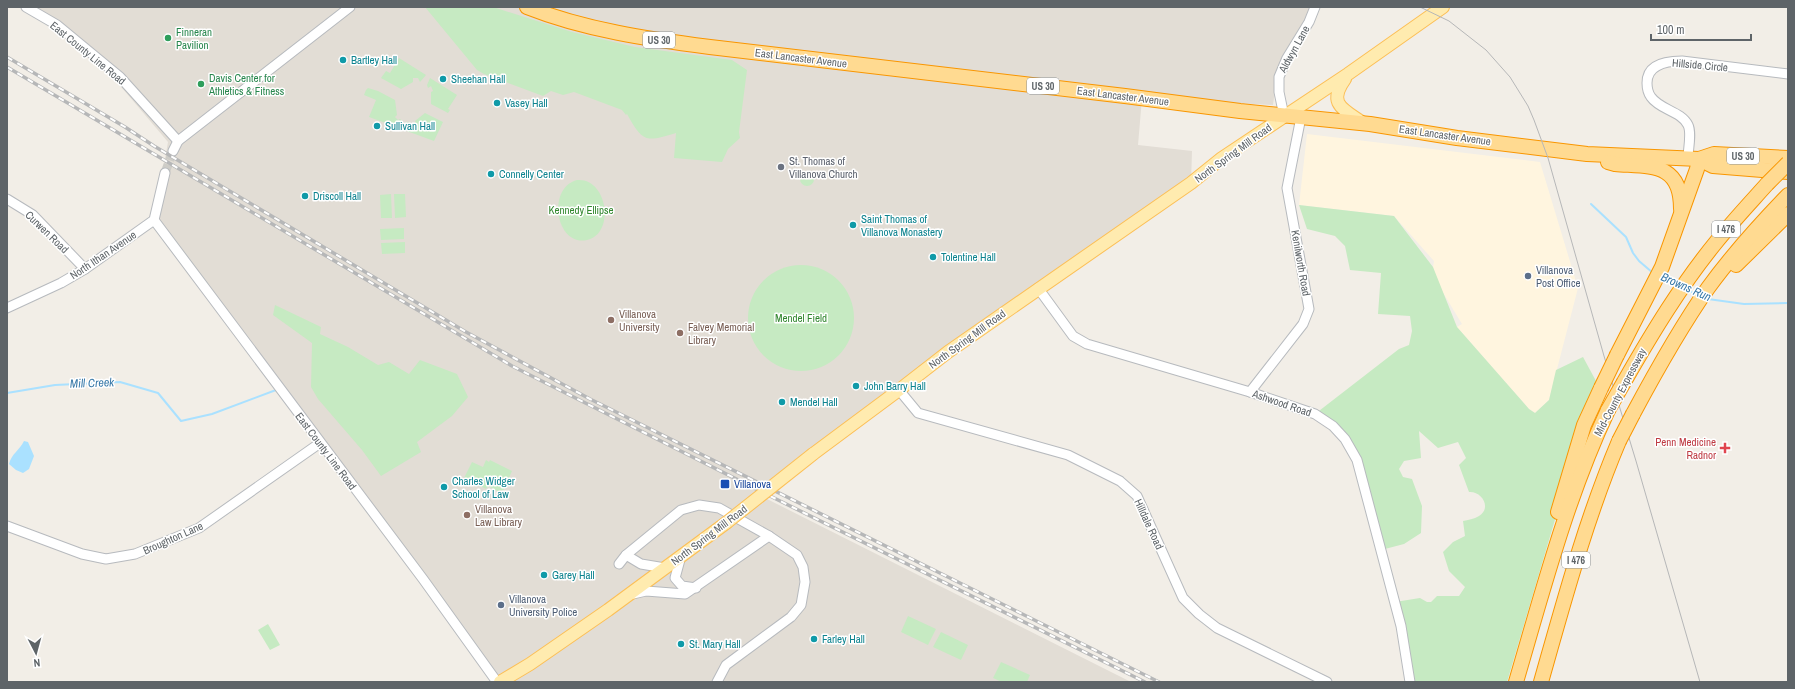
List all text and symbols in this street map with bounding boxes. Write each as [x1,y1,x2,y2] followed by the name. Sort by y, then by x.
[1651,16,1751,42] scale bar
[47,18,129,88] street label: East County Line Road
[1657,22,1684,38] text: 100 m
[1275,23,1313,76] street label: Aldwyn Lane
[176,25,212,52] place label: Finneran Pavilion
[643,32,675,48] road number: US 30
[163,33,173,43] marker: Finneran Pavilion
[754,45,848,71] street label: East Lancaster Avenue
[351,53,397,67] place label: Bartley Hall
[338,55,348,65] marker: Bartley Hall
[1671,56,1729,74] street label: Hillside Circle
[208,71,285,98] place label: Davis Center for Athletics & Fitness
[451,72,505,86] place label: Sheehan Hall
[438,74,448,84] marker: Sheehan Hall
[1027,78,1059,94] road number: US 30
[196,79,206,89] marker: Davis Center for Athletics & Fitness
[1076,83,1170,109] street label: East Lancaster Avenue
[505,96,547,110] place label: Vasey Hall
[492,98,502,108] marker: Vasey Hall
[385,119,435,133] place label: Sullivan Hall
[1192,120,1274,186] street label: North Spring Mill Road
[372,121,382,131] marker: Sullivan Hall
[1398,122,1492,148] street label: East Lancaster Avenue
[1727,148,1759,164] road number: US 30
[789,154,858,181] place label: St. Thomas of Villanova Church
[776,162,786,172] marker: St. Thomas of Villanova Church
[499,167,564,181] place label: Connelly Center
[486,169,496,179] marker: Connelly Center
[313,189,361,203] place label: Driscoll Hall
[300,191,310,201] marker: Driscoll Hall
[548,203,614,217] park label: Kennedy Ellipse
[22,208,72,256] street label: Curwen Road
[861,212,943,239] place label: Saint Thomas of Villanova Monastery
[848,220,858,230] marker: Saint Thomas of Villanova Monastery
[1712,221,1740,237] road number: I 476
[67,228,139,282] street label: North Ithan Avenue
[1288,229,1314,297] street label: Kenilworth Road
[941,250,996,264] place label: Tolentine Hall
[928,252,938,262] marker: Tolentine Hall
[1536,263,1580,290] place label: Villanova Post Office
[1658,269,1714,305] water label: Browns Run
[1523,271,1533,281] marker: Villanova Post Office
[926,306,1008,372] street label: North Spring Mill Road
[619,307,660,334] place label: Villanova University
[775,311,827,325] park label: Mendel Field
[606,315,616,325] marker: Villanova University
[688,320,754,347] place label: Falvey Memorial Library
[675,328,685,338] marker: Falvey Memorial Library
[1591,345,1649,438] street label: Mid-County Expressway
[70,374,115,392] water label: Mill Creek
[864,379,926,393] place label: John Barry Hall
[851,381,861,391] marker: John Barry Hall
[1250,386,1313,420] street label: Ashwood Road
[790,395,838,409] place label: Mendel Hall
[777,397,787,407] marker: Mendel Hall
[292,410,360,492] street label: East County Line Road
[1655,435,1716,462] place label: Penn Medicine Radnor
[1719,442,1731,454] marker: Penn Medicine Radnor
[452,474,515,501] place label: Charles Widger School of Law
[734,477,771,491] place label: Villanova
[719,478,731,490] marker: Villanova
[439,482,449,492] marker: Charles Widger School of Law
[1131,497,1167,551] street label: Hilldale Road
[475,502,523,529] place label: Villanova Law Library
[668,502,750,568] street label: North Spring Mill Road
[462,510,472,520] marker: Villanova Law Library
[141,519,205,557] street label: Broughton Lane
[1562,552,1590,568] road number: I 476
[552,568,595,582] place label: Garey Hall
[539,570,549,580] marker: Garey Hall
[509,592,577,619] place label: Villanova University Police
[496,600,506,610] marker: Villanova University Police
[822,632,865,646] place label: Farley Hall
[16,633,56,673] north arrow
[809,634,819,644] marker: Farley Hall
[689,637,741,651] place label: St. Mary Hall
[676,639,686,649] marker: St. Mary Hall
[33,656,41,670] text: N

